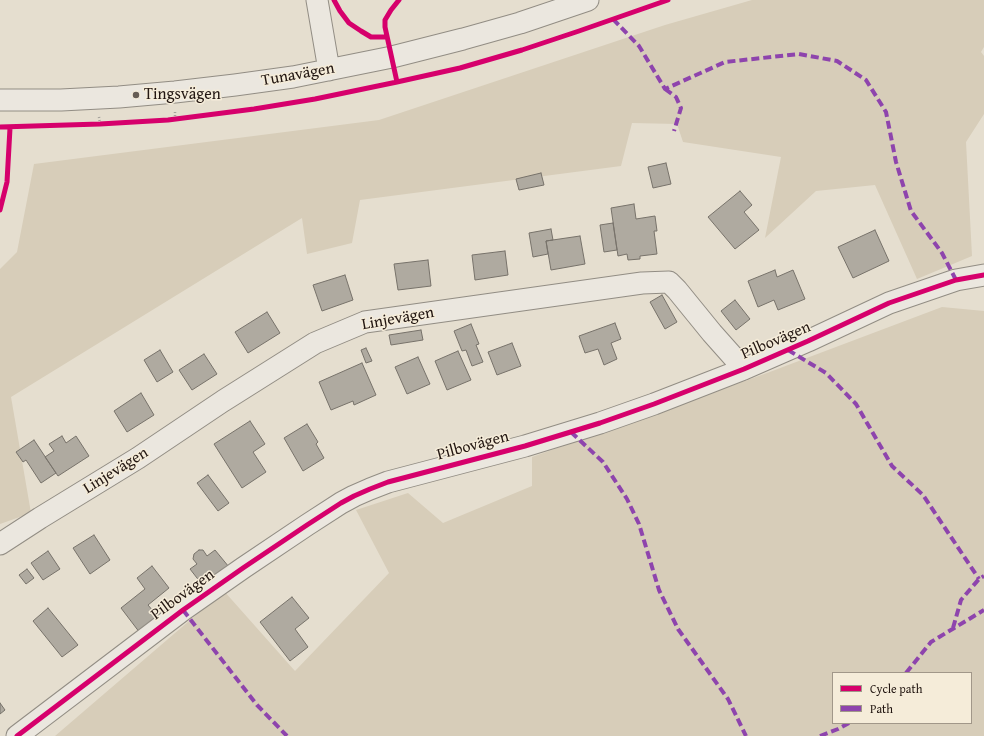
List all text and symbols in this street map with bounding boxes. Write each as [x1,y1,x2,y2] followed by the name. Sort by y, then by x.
[260,59,336,91] street label: Tunavägen
[144,85,221,105] place label: Tingsvägen
[131,90,141,100] marker: Tingsvägen
[360,303,436,335] street label: Linjevägen
[738,318,814,364] street label: Pilbovägen
[435,427,511,465] street label: Pilbovägen
[80,444,152,498] street label: Linjevägen
[148,566,218,624] street label: Pilbovägen
[832,672,972,724] legend
[870,680,922,697] text: Cycle path
[870,700,893,717] text: Path

